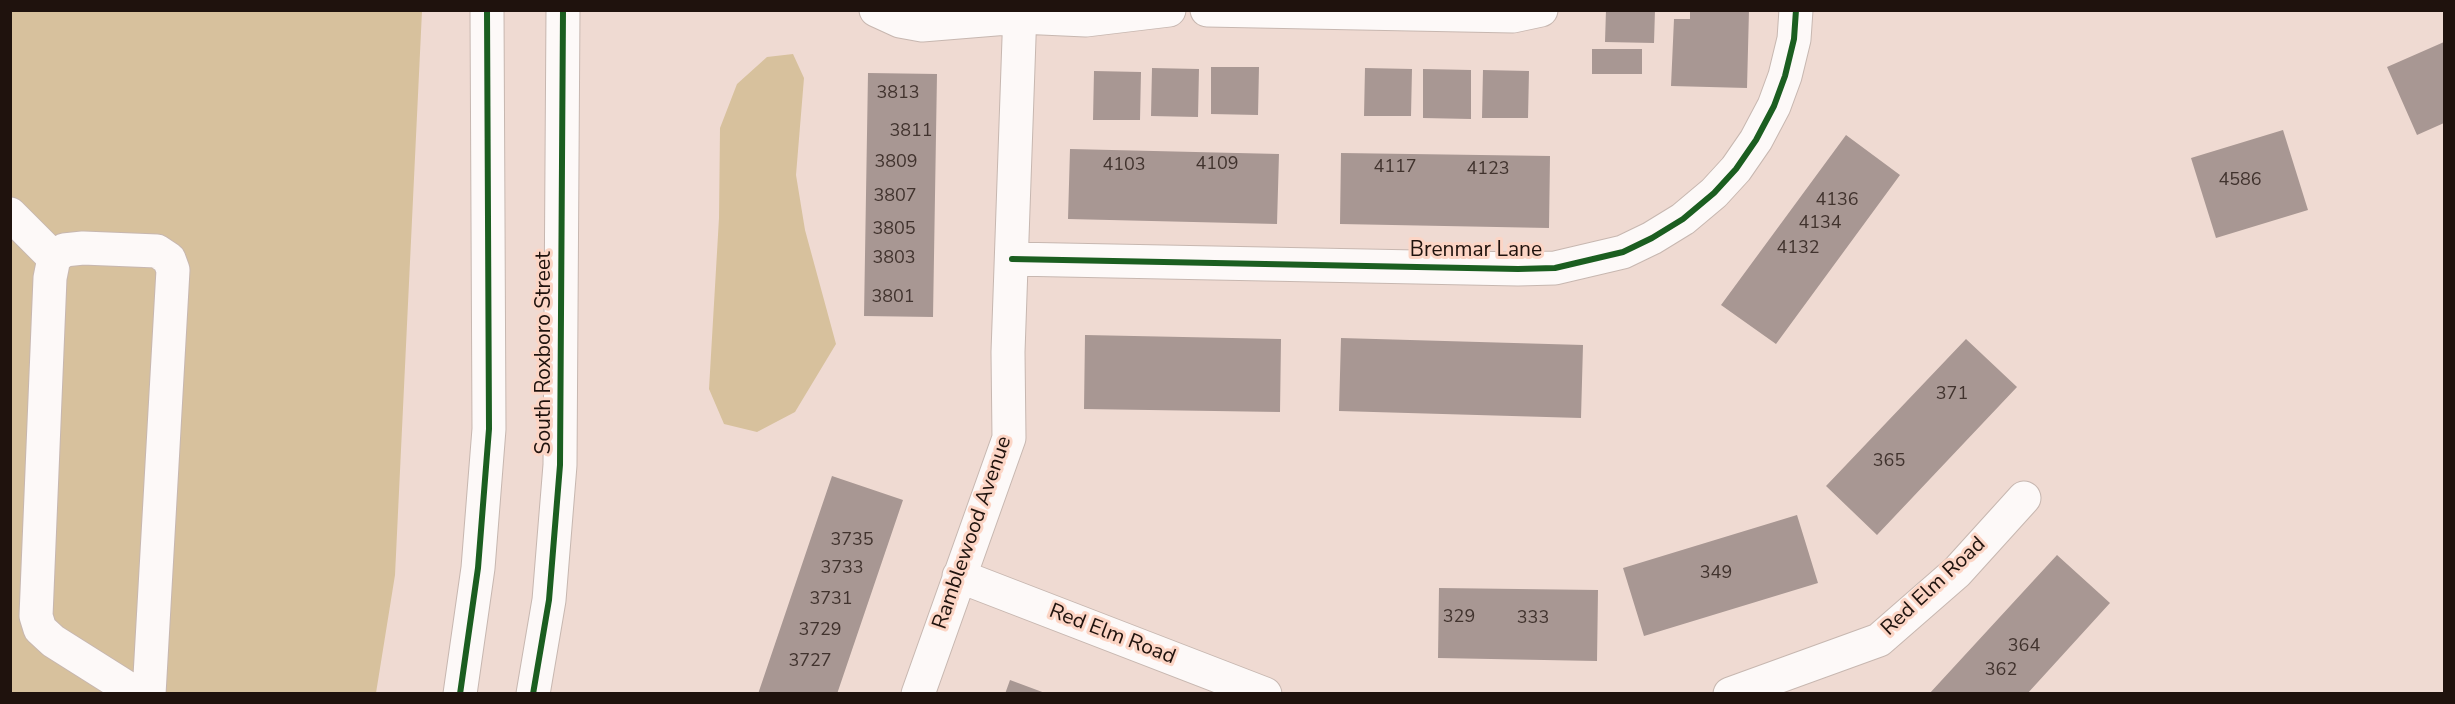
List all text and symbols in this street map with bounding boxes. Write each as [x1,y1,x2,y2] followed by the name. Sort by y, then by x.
[876,83,920,105] house number: 3813
[889,121,933,143] house number: 3811
[874,152,918,174] house number: 3809
[1195,154,1239,176] house number: 4109
[1102,155,1146,177] house number: 4103
[1373,157,1417,179] house number: 4117
[1466,159,1510,181] house number: 4123
[2218,170,2262,192] house number: 4586
[873,186,917,208] house number: 3807
[1815,190,1859,212] house number: 4136
[1798,213,1842,235] house number: 4134
[872,219,916,241] house number: 3805
[1410,238,1542,264] street label: Brenmar Lane
[1776,238,1820,260] house number: 4132
[872,248,916,270] house number: 3803
[532,252,558,454] street label: South Roxboro Street
[871,287,915,309] house number: 3801
[1936,384,1968,406] house number: 371
[928,433,1018,633] street label: Ramblewood Avenue
[1873,451,1905,473] house number: 365
[830,530,874,552] house number: 3735
[1877,532,1991,642] street label: Red Elm Road
[820,558,864,580] house number: 3733
[1700,563,1732,585] house number: 349
[809,589,853,611] house number: 3731
[1045,599,1179,671] street label: Red Elm Road
[1443,607,1475,629] house number: 329
[1517,608,1549,630] house number: 333
[798,620,842,642] house number: 3729
[2008,636,2040,658] house number: 364
[788,651,832,673] house number: 3727
[1985,660,2017,682] house number: 362

